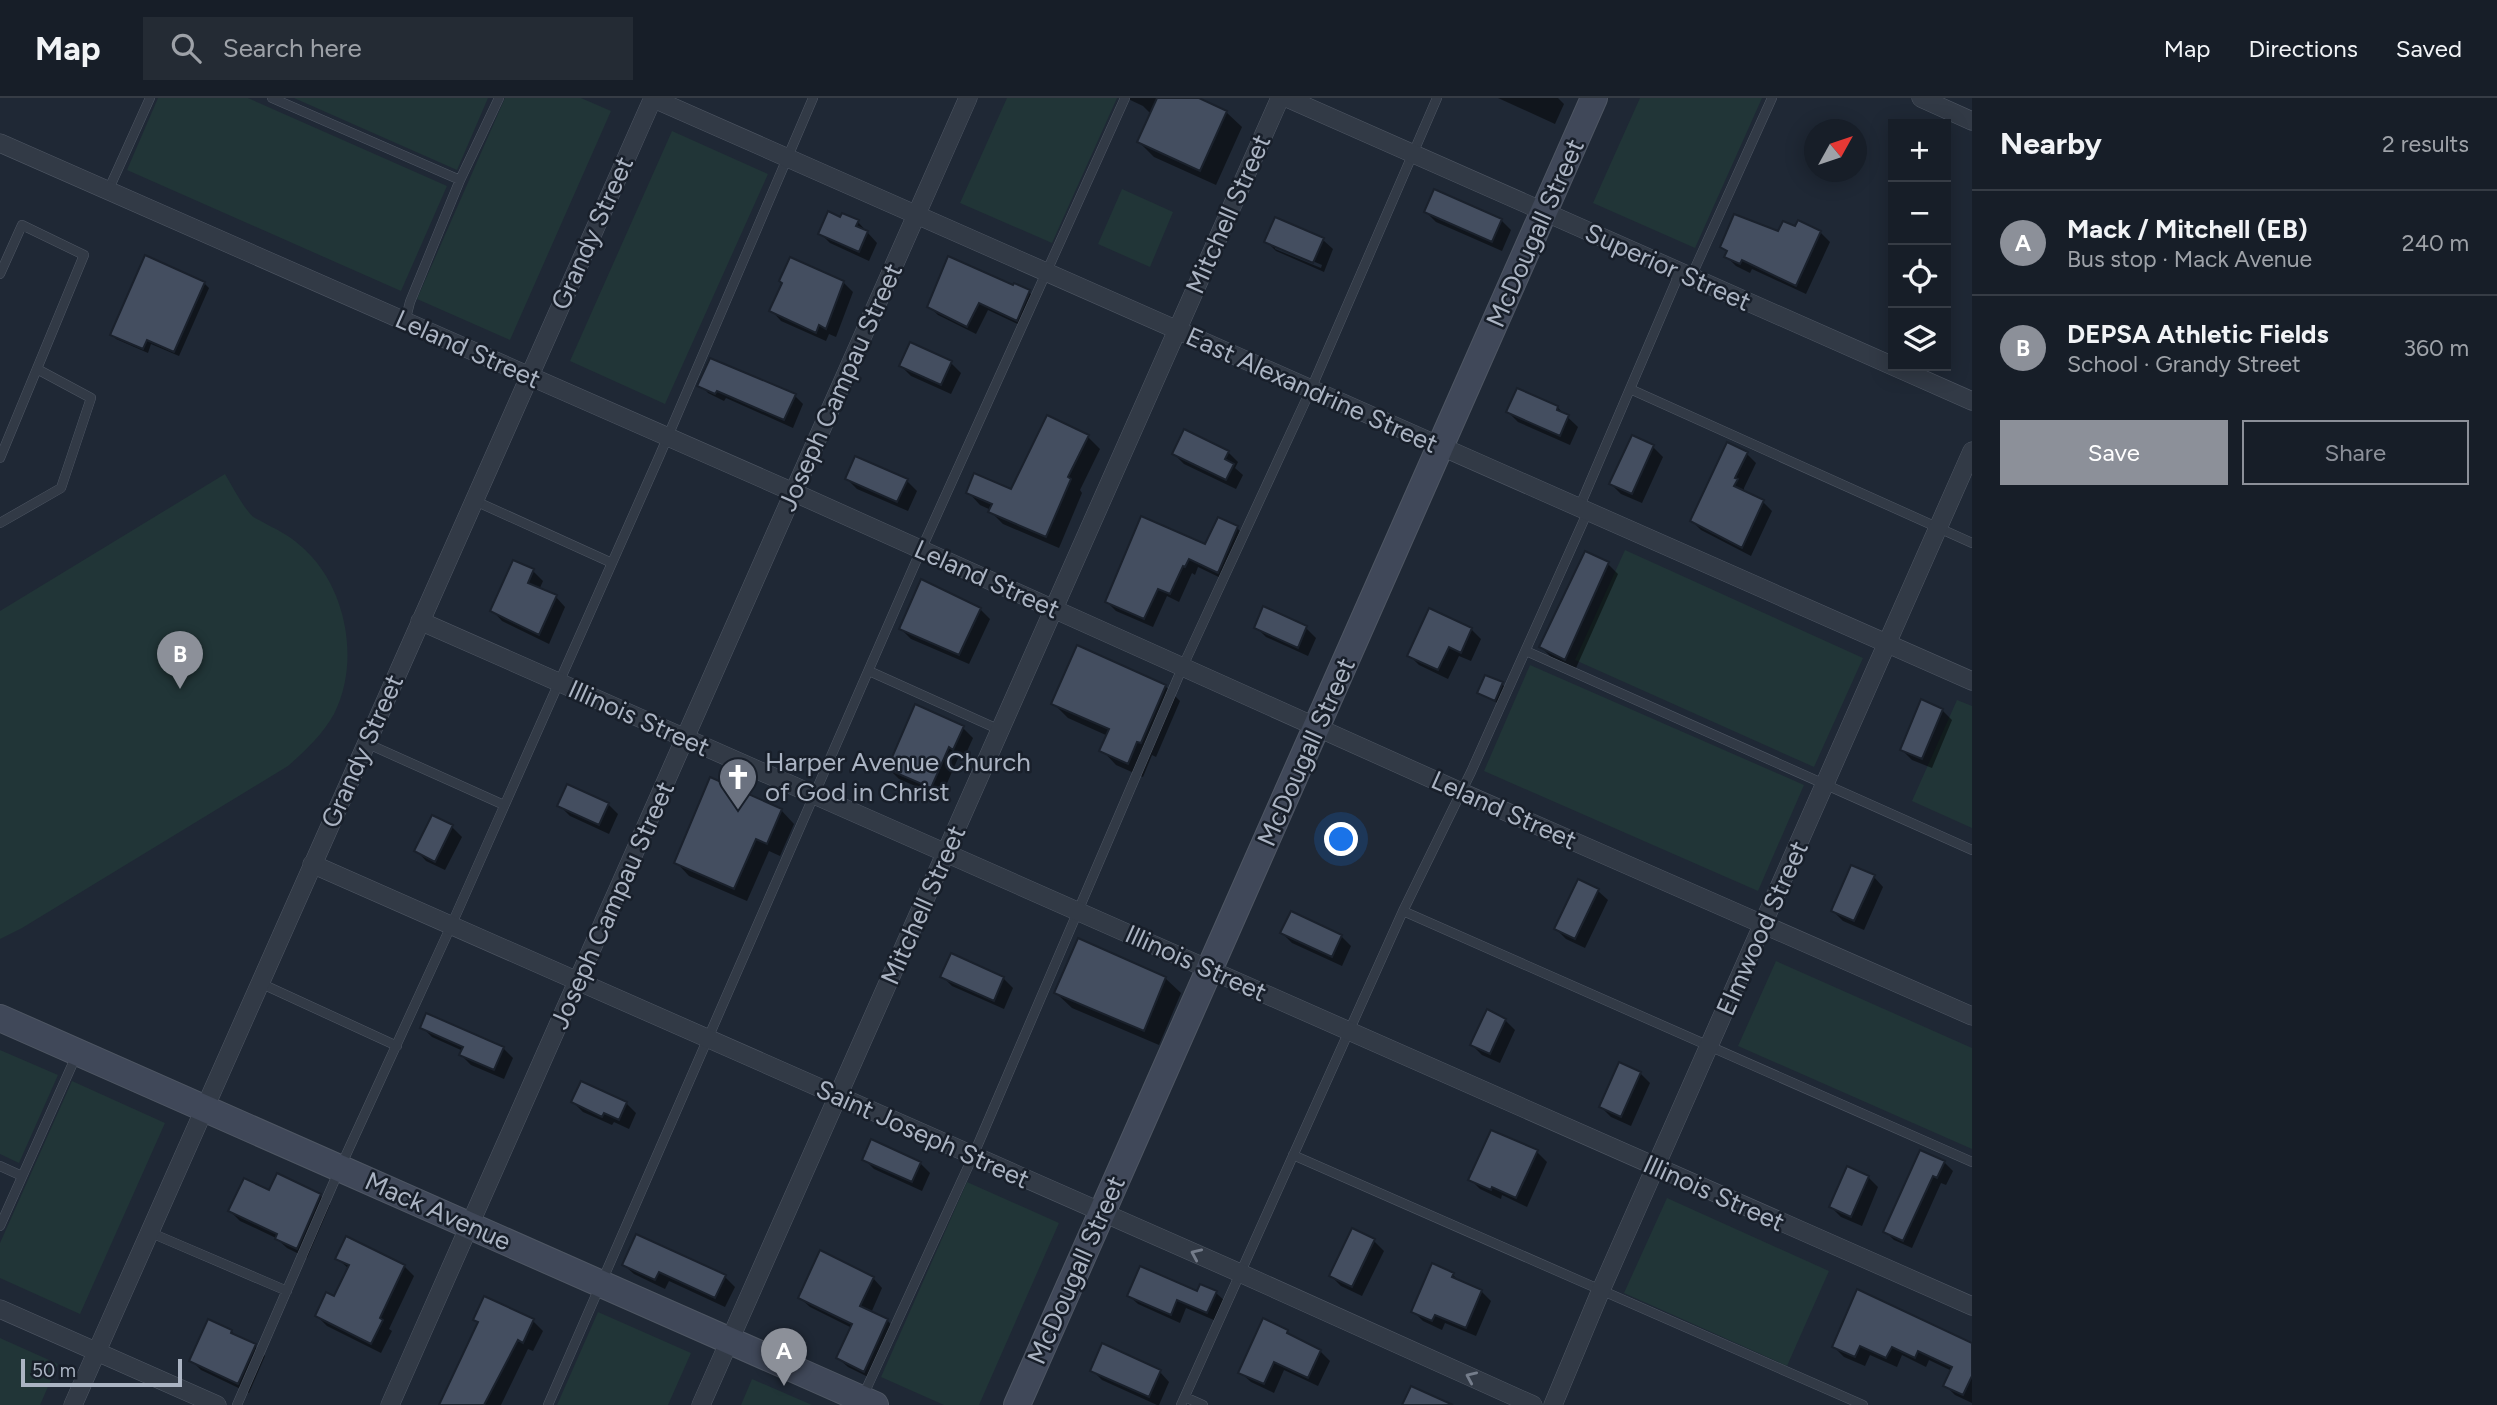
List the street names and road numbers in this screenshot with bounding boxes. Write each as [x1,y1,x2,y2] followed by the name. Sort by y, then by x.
[1179,129,1278,299] street label: Mitchell Street
[1479,134,1591,332] street label: McDougall Street
[544,151,640,315] street label: Grandy Street
[1580,216,1756,318] street label: Superior Street
[771,258,909,516] street label: Joseph Campau Street
[390,303,546,395] street label: Leland Street
[1181,320,1443,460] street label: East Alexandrine Street
[909,533,1065,625] street label: Leland Street
[1250,653,1362,851] street label: McDougall Street
[314,669,410,833] street label: Grandy Street
[563,673,715,763] street label: Illinois Street
[1426,764,1582,856] street label: Leland Street
[543,776,681,1034] street label: Joseph Campau Street
[874,820,973,990] street label: Mitchell Street
[1709,836,1815,1020] street label: Elmwood Street
[1120,918,1272,1008] street label: Illinois Street
[811,1073,1035,1195] street label: Saint Joseph Street
[1638,1148,1790,1238] street label: Illinois Street
[360,1165,516,1257] street label: Mack Avenue
[1020,1171,1132,1369] street label: McDougall Street

